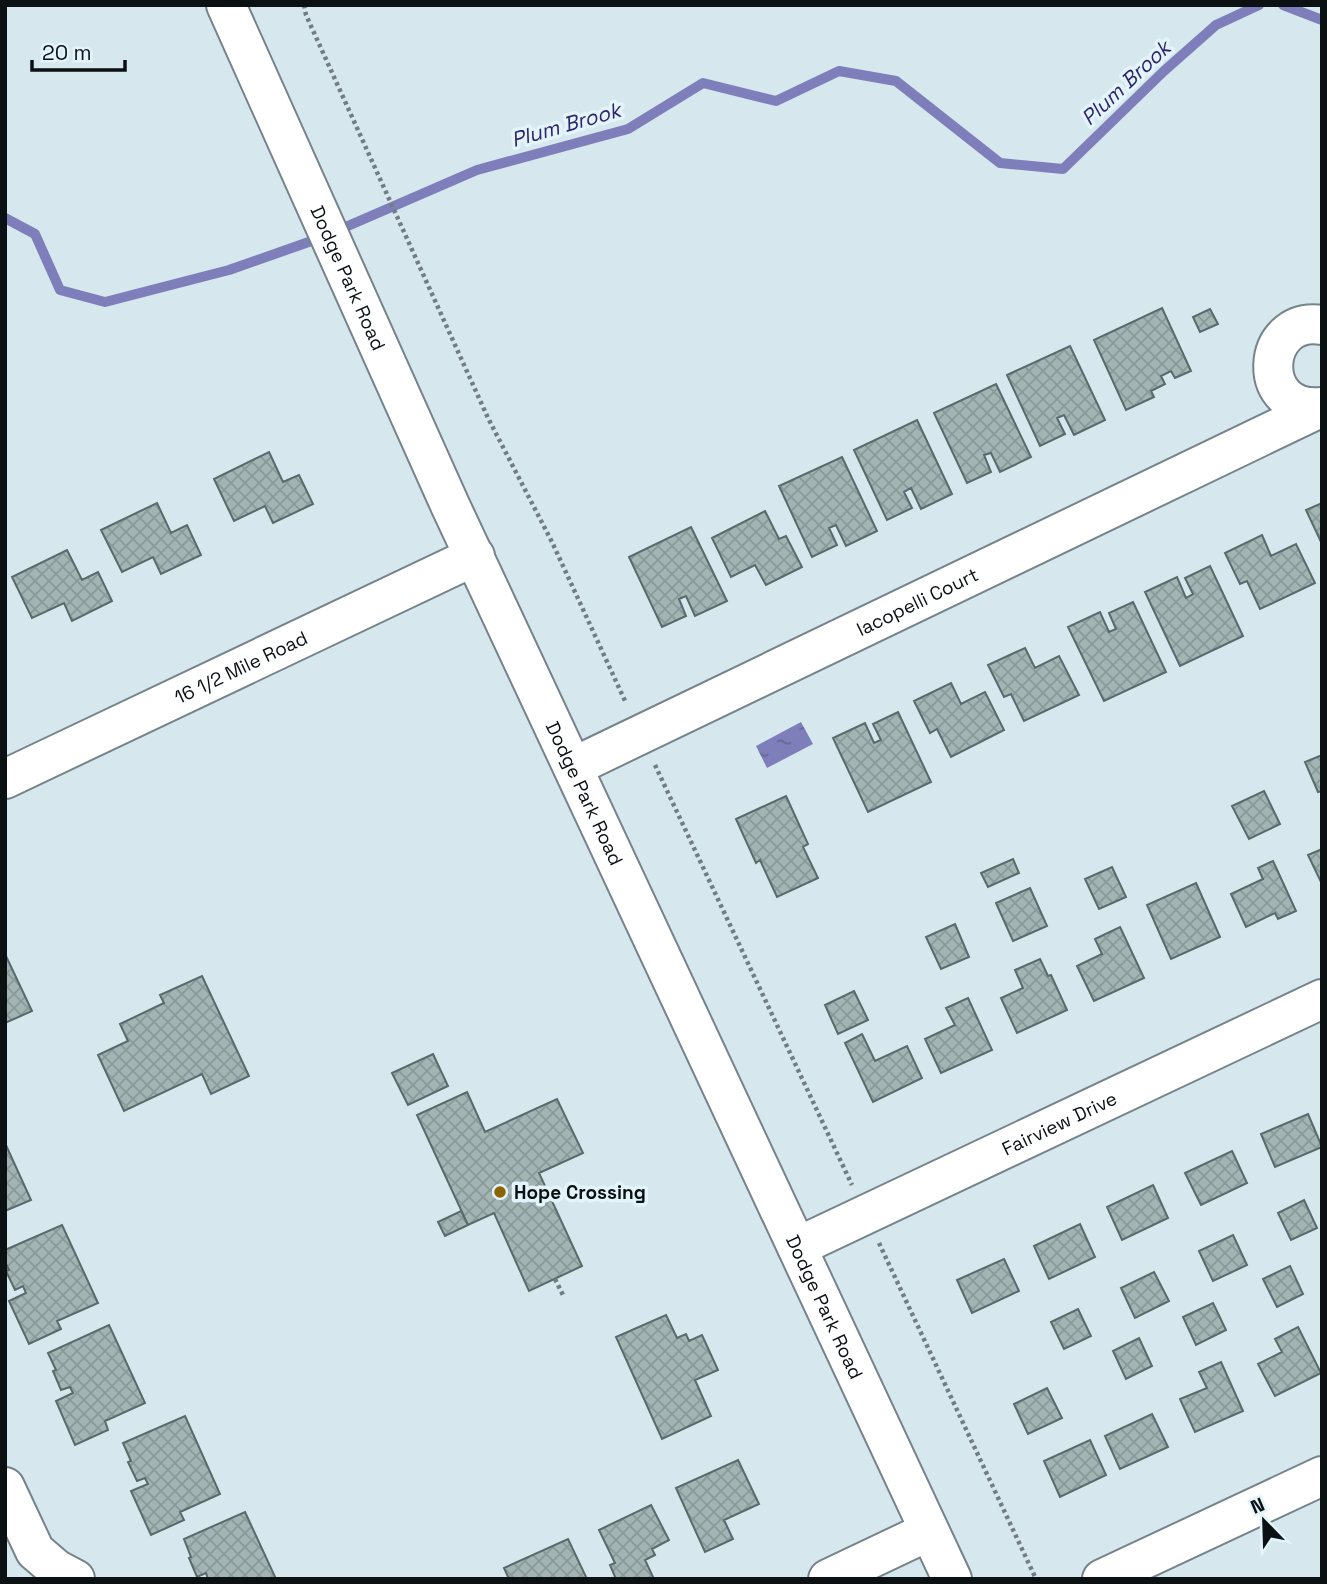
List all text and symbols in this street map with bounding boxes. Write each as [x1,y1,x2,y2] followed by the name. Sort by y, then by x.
[32,28,124,72] scale bar
[1075,32,1178,131] water label: Plum Brook
[42,39,92,66] text: 20 m
[508,95,626,153] water label: Plum Brook
[304,202,391,354] street label: Dodge Park Road
[852,562,983,642] street label: Iacopelli Court
[170,625,312,710] street label: 16 1/2 Mile Road
[540,717,629,869] street label: Dodge Park Road
[998,1086,1121,1161] street label: Fairview Drive
[514,1180,646,1205] place label: Hope Crossing
[492,1184,508,1200] marker: Hope Crossing
[780,1231,869,1383] street label: Dodge Park Road
[1229,1486,1299,1556] north arrow
[1247,1492,1268,1520] text: N

